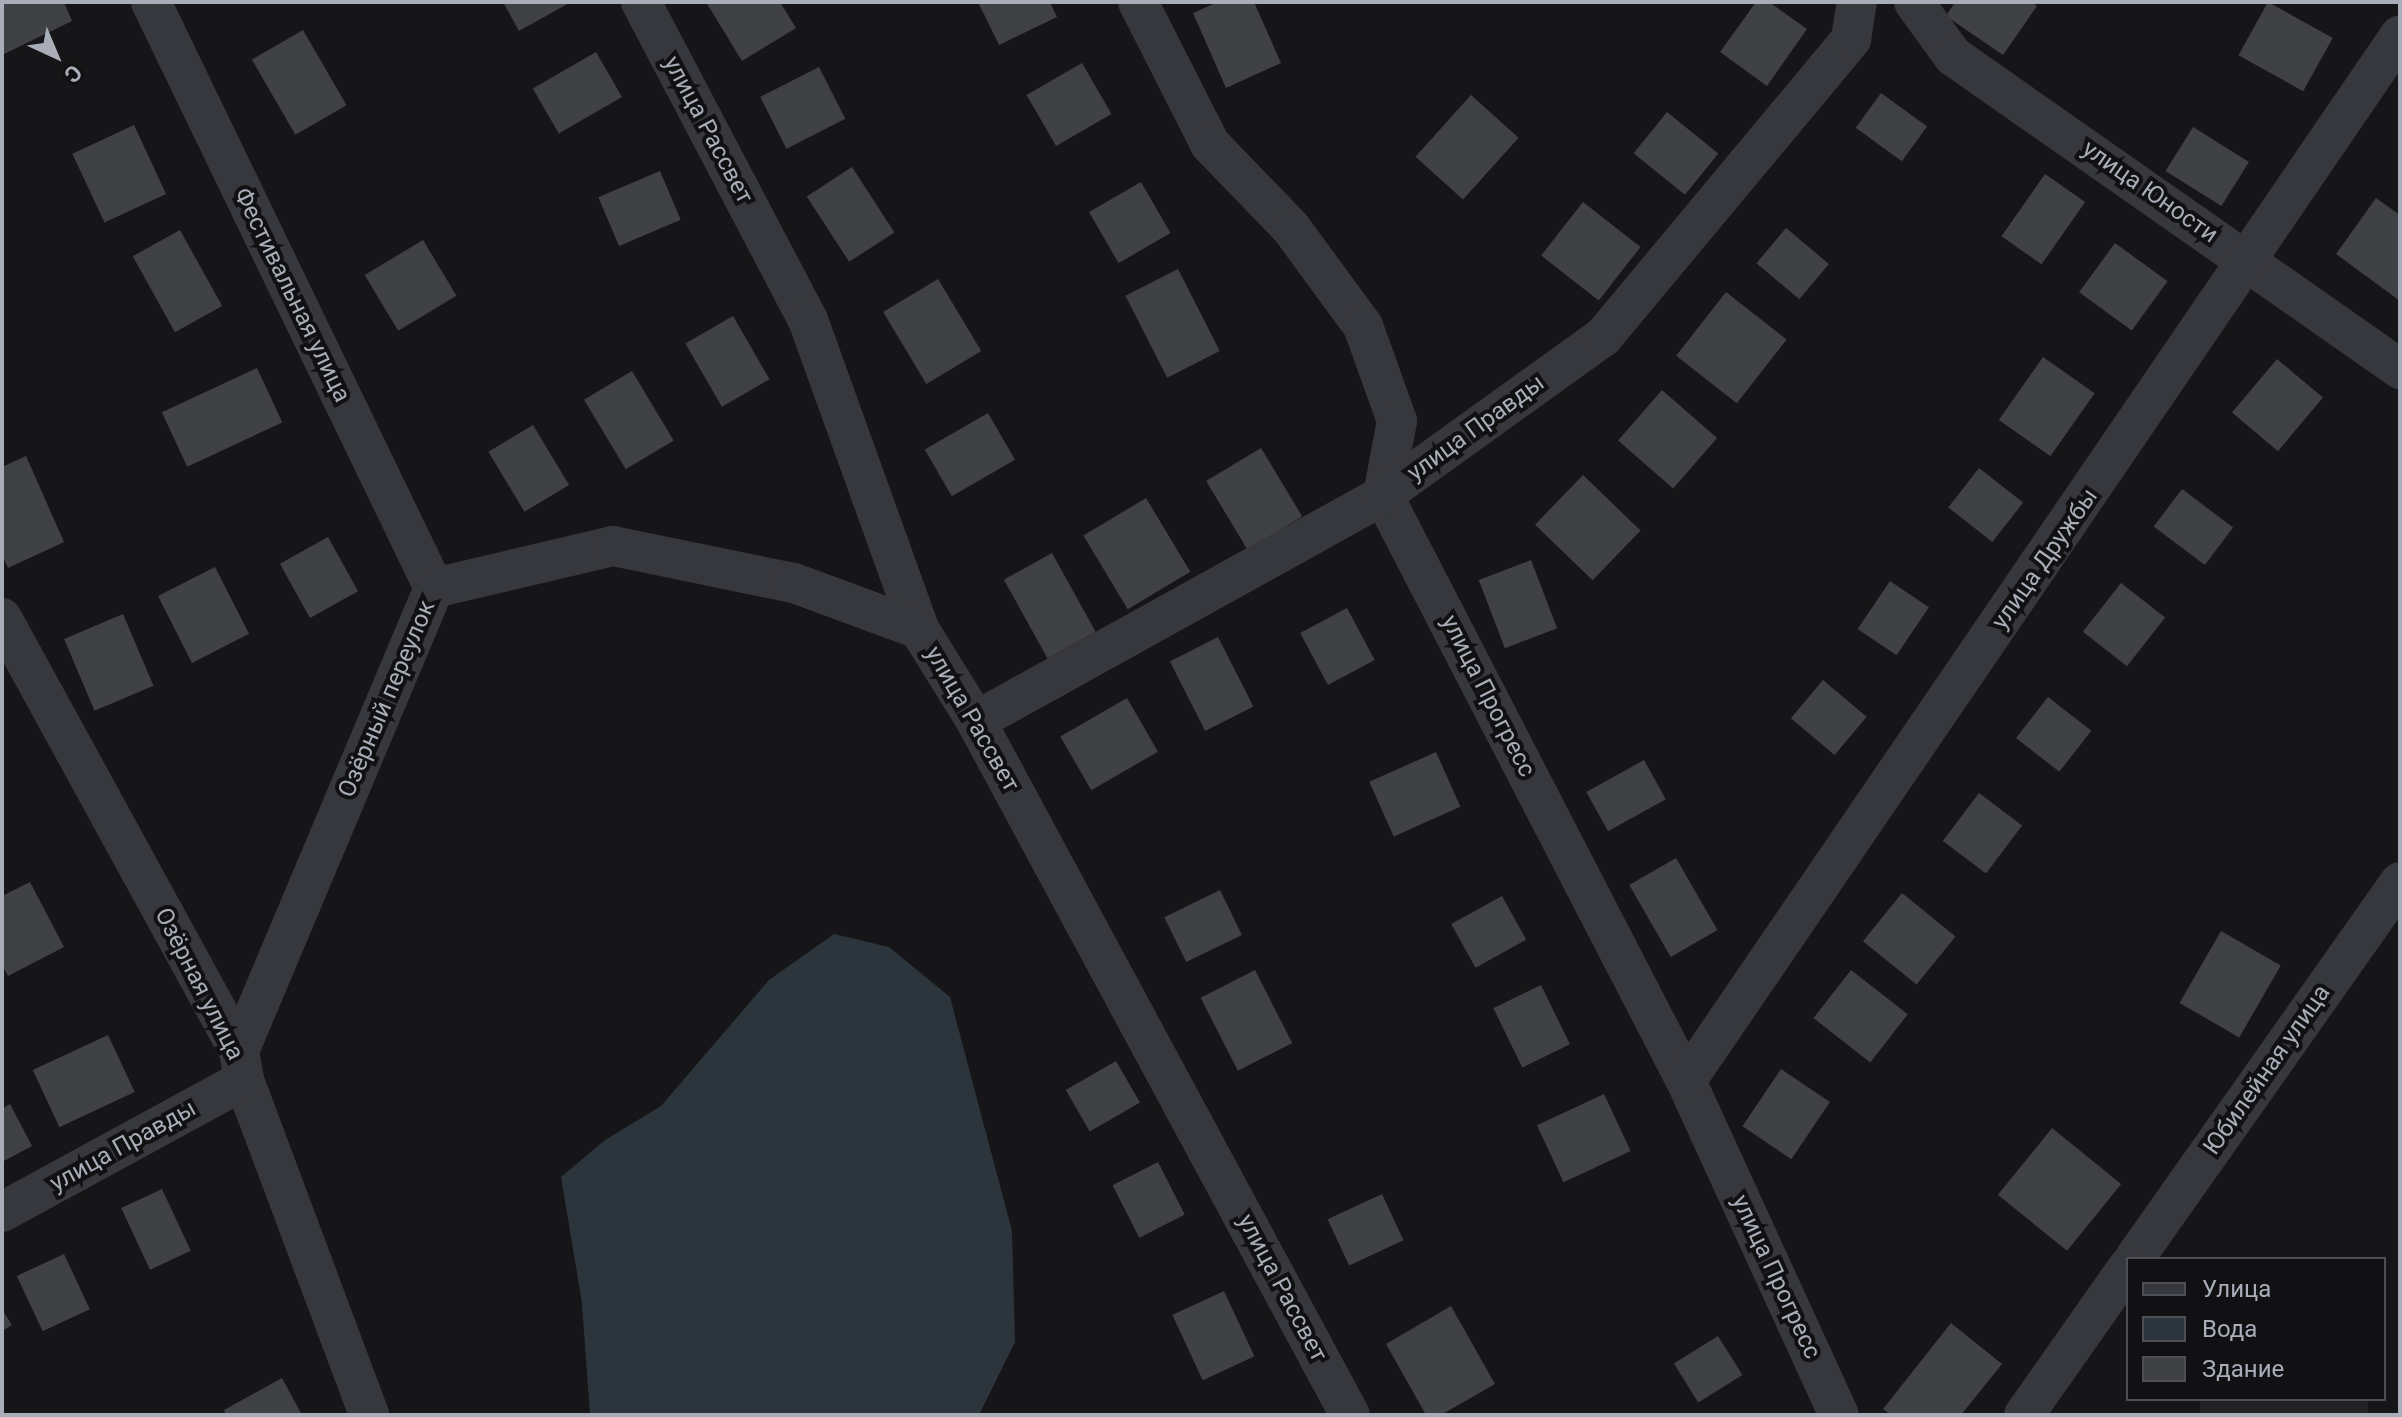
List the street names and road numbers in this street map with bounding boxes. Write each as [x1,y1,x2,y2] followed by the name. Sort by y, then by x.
[657,51,759,209] street label: улица Рассвет
[2077,135,2223,249] street label: улица Юности
[228,183,356,407] street label: Фестивальная улица
[1402,369,1550,487] street label: улица Правды
[1986,483,2104,635] street label: улица Дружбы
[332,596,442,802] street label: Озёрный переулок
[1435,610,1541,782] street label: улица Прогресс
[919,641,1025,797] street label: улица Рассвет
[148,903,250,1065] street label: Озёрная улица
[2198,980,2336,1160] street label: Юбилейная улица
[45,1094,201,1198] street label: улица Правды
[1725,1190,1827,1364] street label: улица Прогресс
[1231,1209,1333,1367] street label: улица Рассвет

